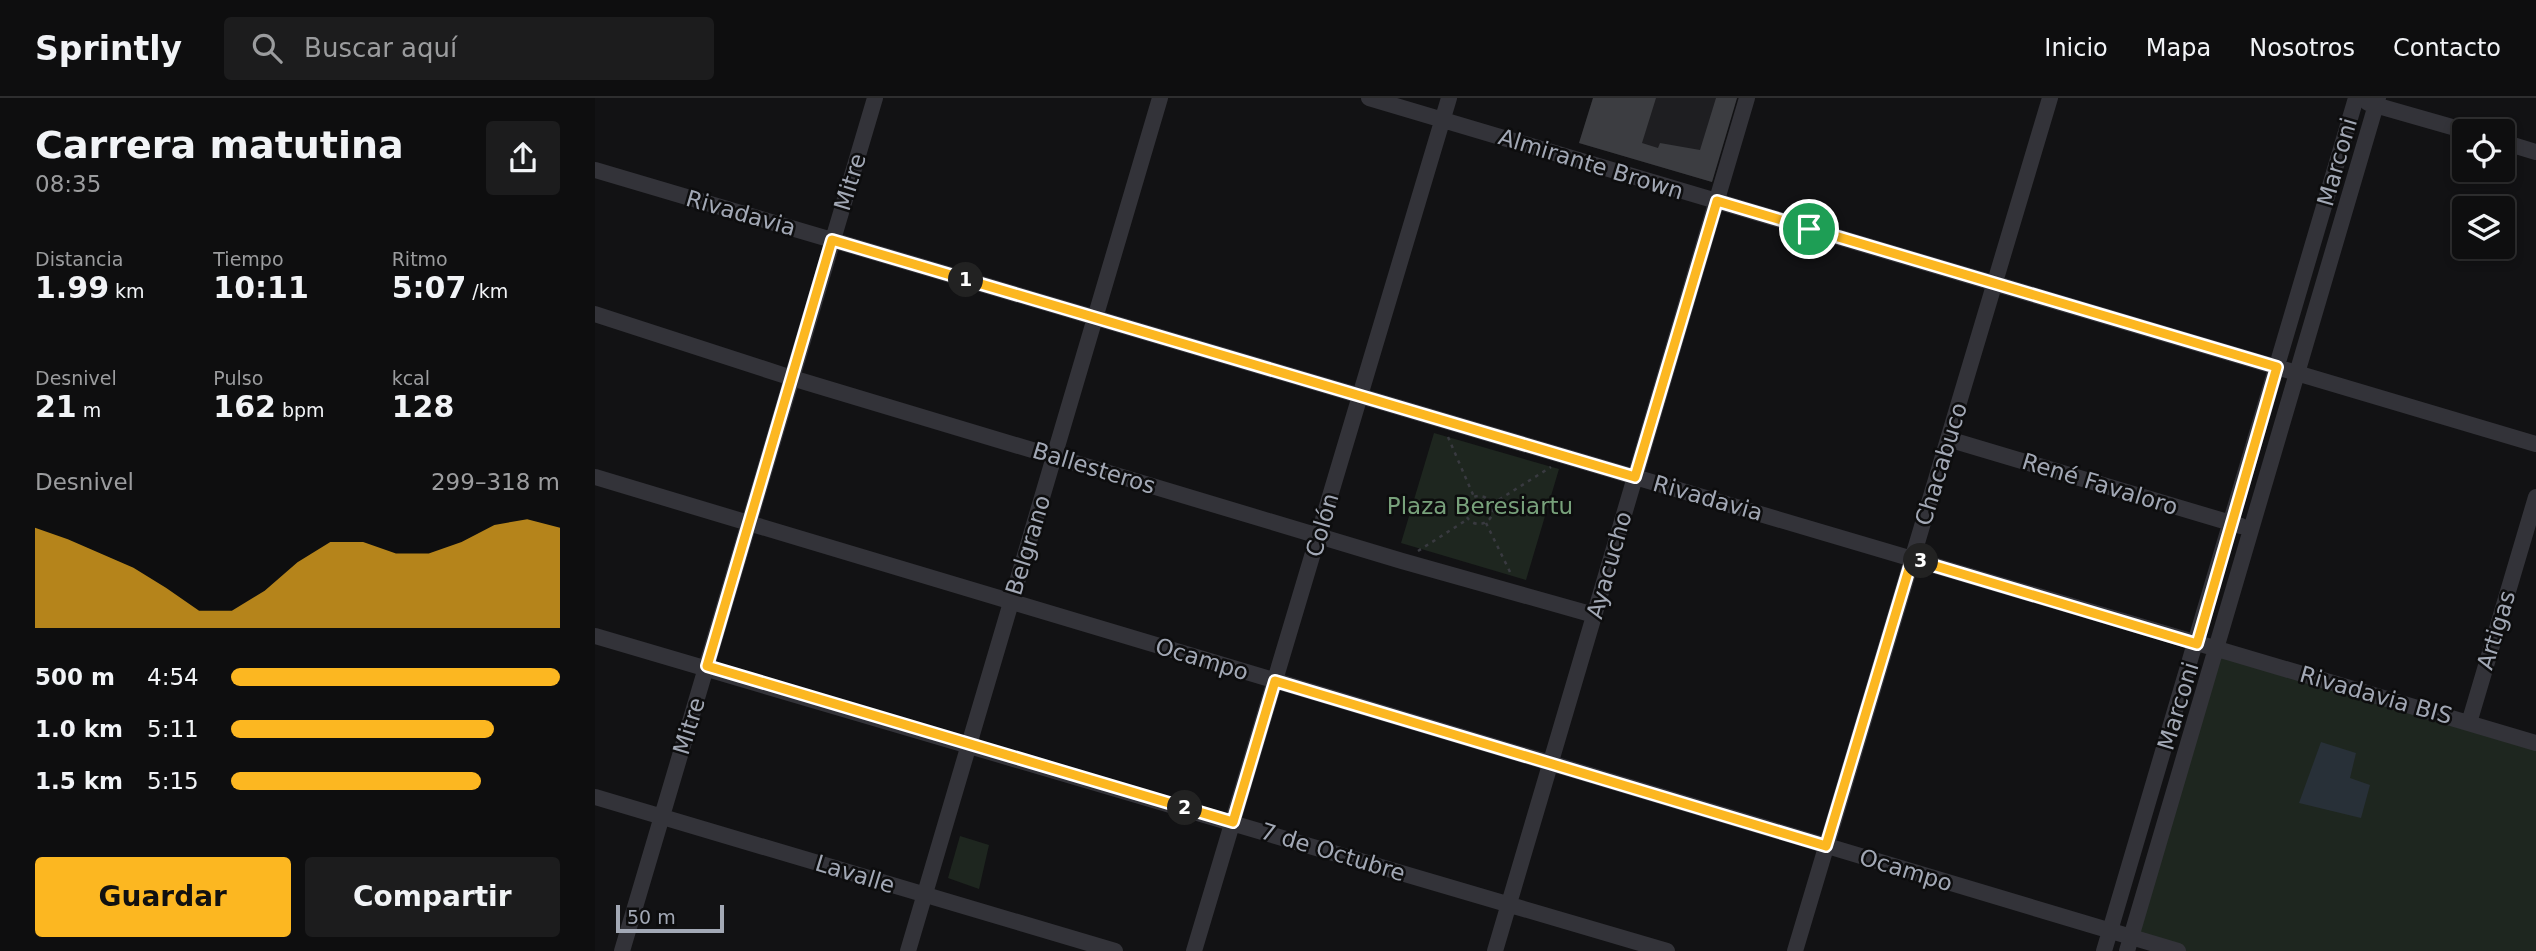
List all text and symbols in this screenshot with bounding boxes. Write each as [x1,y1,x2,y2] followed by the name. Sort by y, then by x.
[224,17,714,80] search box
[35,29,182,68] text: Sprintly
[248,29,286,67] icon: search
[304,33,457,63] text: Buscar aquí
[2044,34,2108,62] text: Inicio
[2146,34,2211,62] text: Mapa
[2249,34,2355,62] text: Nosotros
[2393,34,2501,62] text: Contacto
[2312,115,2362,209] street label: Marconi
[2452,119,2515,259] map controls
[2452,119,2515,182] button: locate
[486,121,560,195] button: share
[35,123,404,167] text: Carrera matutina
[1496,124,1686,204] street label: Almirante Brown
[829,150,871,214] street label: Mitre
[35,171,101,197] text: 08:35
[683,185,799,241] street label: Rivadavia
[2452,196,2515,259] button: layers
[1779,199,1839,259] pin
[1790,210,1828,248] icon: arrive
[35,248,123,270] text: Distancia
[213,248,284,270] text: Tiempo
[392,248,448,270] text: Ritmo
[949,262,983,298] pin: 1
[959,268,972,290] text: 1
[35,270,109,305] text: 1.99
[213,270,309,305] text: 10:11
[392,270,466,305] text: 5:07
[109,280,145,302] text: km
[466,280,508,302] text: /km
[35,367,117,389] text: Desnivel
[213,367,263,389] text: Pulso
[392,367,430,389] text: kcal
[35,389,77,424] text: 21
[213,389,276,424] text: 162
[392,389,454,424] text: 128
[77,399,101,421] text: m
[276,399,325,421] text: bpm
[1910,399,1972,529] street label: Chacabuco
[1029,437,1159,499] street label: Ballesteros
[2019,448,2181,520] street label: René Favaloro
[35,469,134,495] text: Desnivel
[431,469,560,495] text: 299–318 m
[1650,470,1766,526] street label: Rivadavia
[1301,490,1343,560] street label: Colón
[1000,492,1056,598] street label: Belgrano
[1387,493,1573,519] park label: Plaza Beresiartu
[1581,508,1637,622] street label: Ayacucho
[1903,544,1939,578] pin: 3
[1914,549,1927,571] text: 3
[2472,587,2520,673] street label: Artigas
[1152,633,1252,685] street label: Ocampo
[2152,659,2204,753] street label: Marconi
[2297,661,2455,729] street label: Rivadavia BIS
[35,664,115,690] text: 500 m
[147,664,199,690] text: 4:54
[668,694,710,758] street label: Mitre
[35,716,123,742] text: 1.0 km
[147,716,199,742] text: 5:11
[35,768,123,794] text: 1.5 km
[147,768,199,794] text: 5:15
[1167,790,1203,826] pin: 2
[1178,796,1191,818] text: 2
[1257,818,1409,886] street label: 7 de Octubre
[1856,844,1956,896] street label: Ocampo
[812,850,898,898] street label: Lavalle
[35,857,291,937] button: Guardar
[305,857,560,937] button: Compartir
[616,902,725,934] scale bar
[627,906,676,928] text: 50 m

